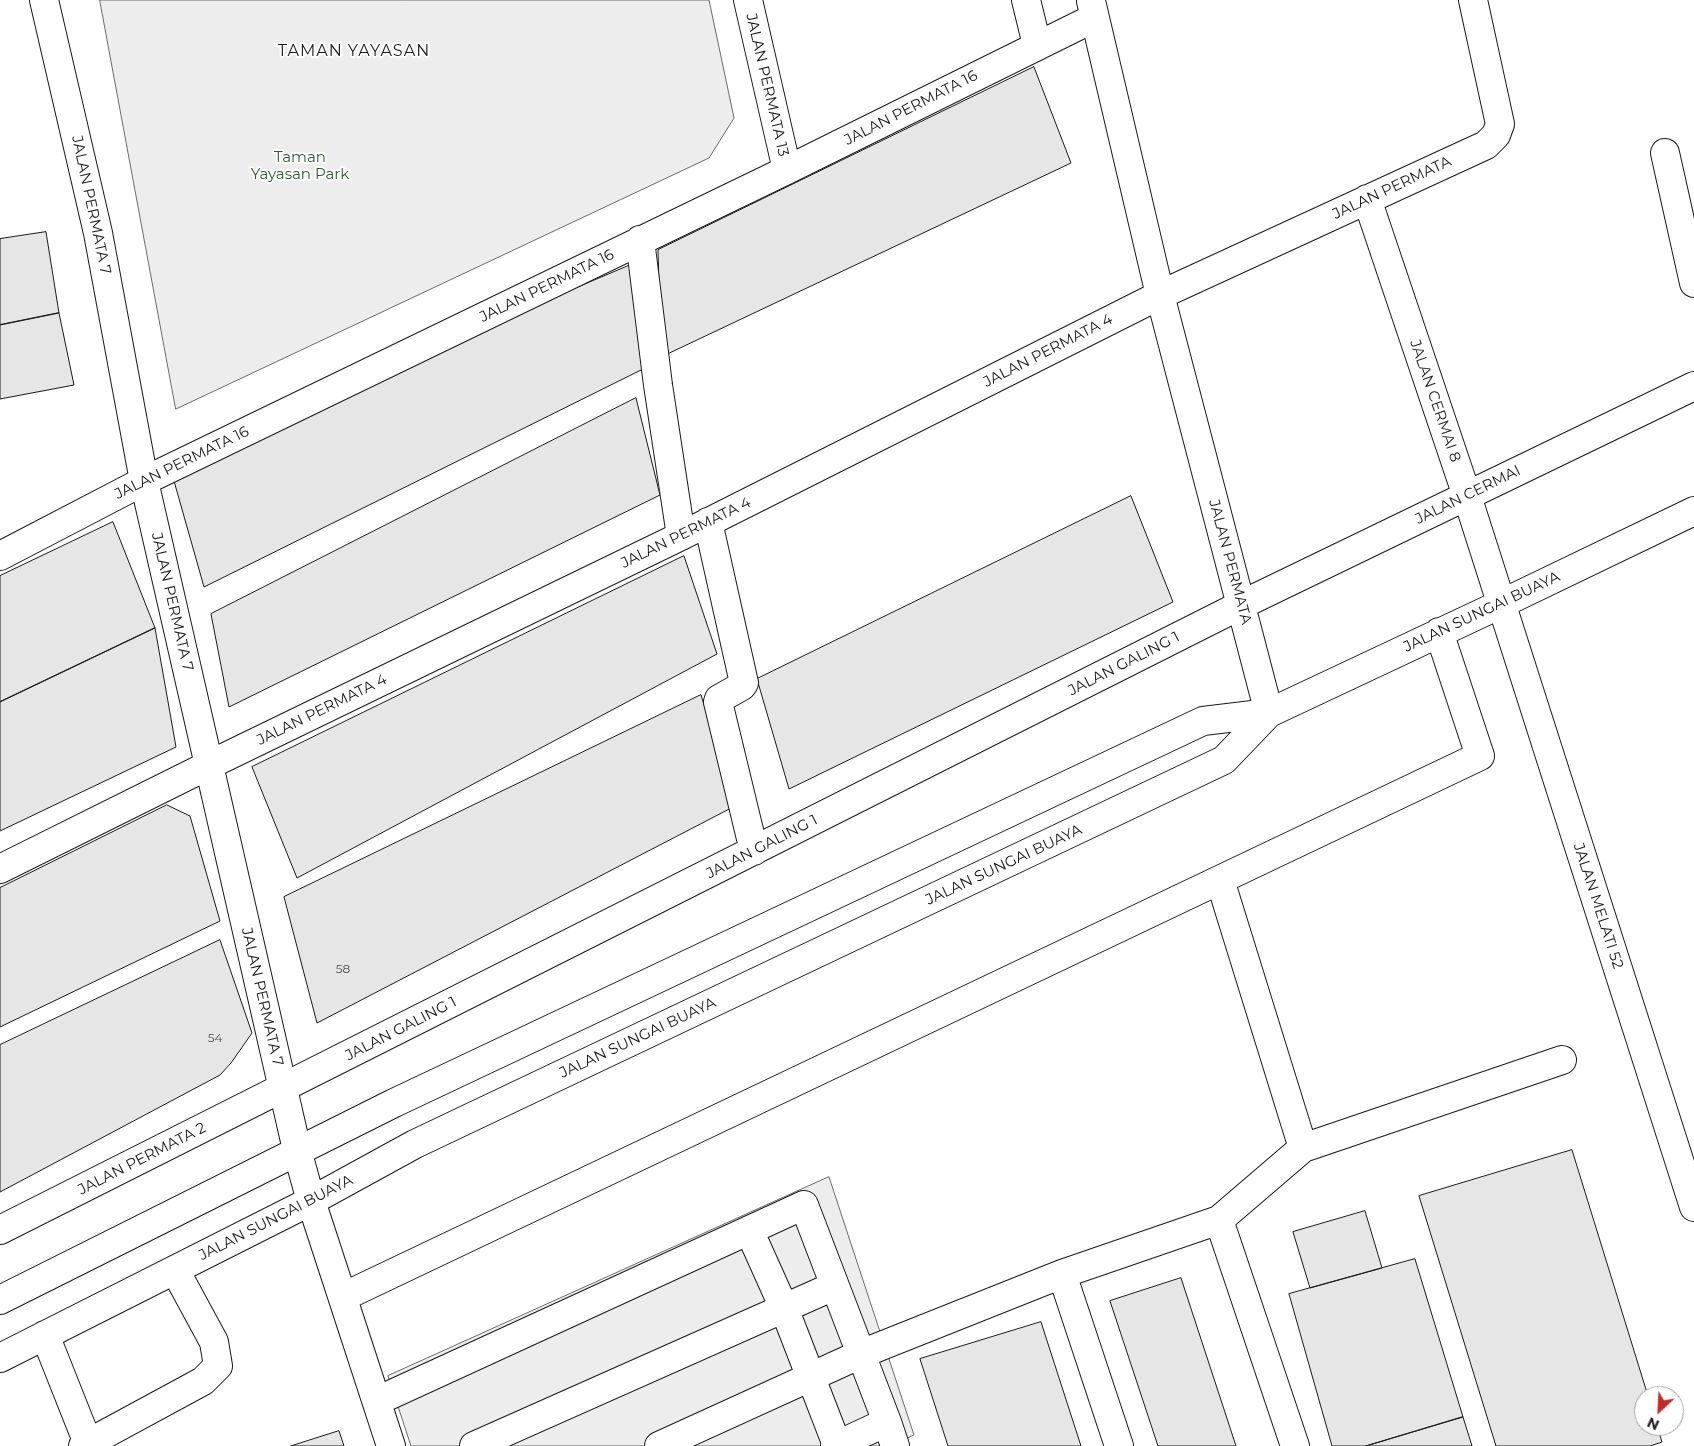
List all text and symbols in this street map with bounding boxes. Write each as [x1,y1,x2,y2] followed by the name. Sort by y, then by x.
[742,12,792,158] street label: JALAN PERMATA 13
[276,41,432,61] district label: TAMAN YAYASAN
[841,67,981,149] street label: JALAN PERMATA 16
[67,134,115,276] street label: JALAN PERMATA 7
[251,149,349,184] park label: Taman Yayasan Park
[1330,153,1454,223] street label: JALAN PERMATA
[477,246,617,326] street label: JALAN PERMATA 16
[980,311,1116,391] street label: JALAN PERMATA 4
[1406,337,1464,465] street label: JALAN CERMAI 8
[112,423,252,503] street label: JALAN PERMATA 16
[1412,462,1524,528] street label: JALAN CERMAI
[618,494,754,572] street label: JALAN PERMATA 4
[1205,498,1255,626] street label: JALAN PERMATA
[147,531,197,673] street label: JALAN PERMATA 7
[1401,568,1563,656] street label: JALAN SUNGAI BUAYA
[1065,628,1183,700] street label: JALAN GALING 1
[254,671,390,749] street label: JALAN PERMATA 4
[703,811,821,883] street label: JALAN GALING 1
[923,821,1085,909] street label: JALAN SUNGAI BUAYA
[1569,841,1627,971] street label: JALAN MELATI 52
[237,926,287,1068] street label: JALAN PERMATA 7
[336,962,350,976] house number: 58
[342,993,460,1065] street label: JALAN GALING 1
[557,994,719,1082] street label: JALAN SUNGAI BUAYA
[208,1031,222,1045] house number: 54
[75,1119,209,1199] street label: JALAN PERMATA 2
[196,1171,356,1265] street label: JALAN SUNGAI BUAYA
[1634,1386,1684,1436] north arrow
[1644,1413,1662,1434] text: N

